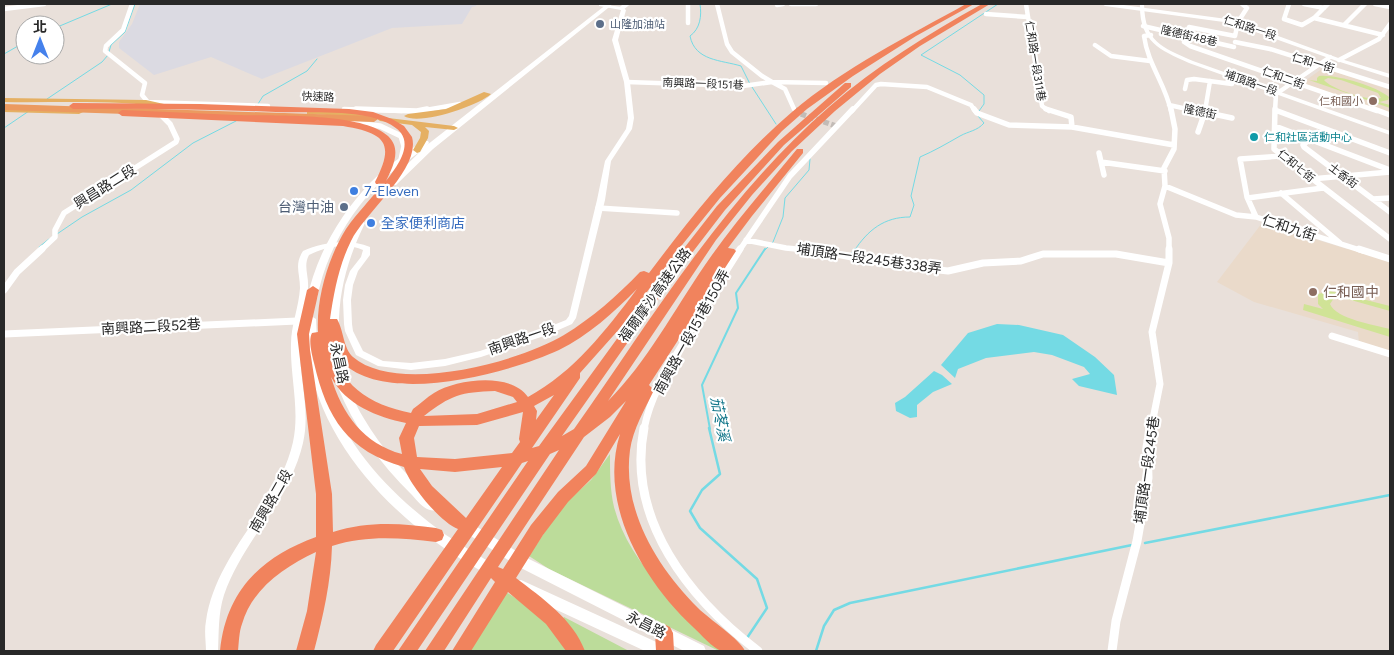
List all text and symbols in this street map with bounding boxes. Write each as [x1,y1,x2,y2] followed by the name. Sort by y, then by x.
[1222,13,1278,43] street label: 仁和路一段
[15,15,65,65] north arrow
[594,18,606,30] marker: 山隆加油站
[610,18,665,31] place label: 山隆加油站
[33,19,47,36] text: 北
[1022,20,1048,102] street label: 仁和路一段311巷
[1159,23,1219,49] street label: 隆德街48巷
[1290,50,1336,76] street label: 仁和一街
[1260,64,1306,92] street label: 仁和二街
[1223,68,1279,98] street label: 埔頂路一段
[662,76,744,92] street label: 南興路一段151巷
[301,90,335,104] street label: 快速路
[1319,95,1363,108] place label: 仁和國小
[1367,95,1379,107] marker: 仁和國小
[1183,102,1217,122] street label: 隆德街
[1248,131,1260,143] marker: 仁和社區活動中心
[1264,131,1352,144] place label: 仁和社區活動中心
[1275,147,1317,185] street label: 仁和七街
[71,161,139,213] street label: 興昌路二段
[1326,161,1360,191] street label: 士香街
[364,183,419,200] place label: 7-Eleven
[348,185,360,197] marker: 7-Eleven
[278,199,334,216] place label: 台灣中油
[338,201,350,213] marker: 台灣中油
[1260,211,1318,245] street label: 仁和九街
[381,215,465,232] place label: 全家便利商店
[365,217,377,229] marker: 全家便利商店
[795,240,943,278] street label: 埔頂路一段245巷338弄
[615,245,695,345] street label: 福爾摩沙高速公路
[651,266,733,398] street label: 南興路一段151巷150弄
[1323,284,1379,301] place label: 仁和國中
[1307,286,1319,298] marker: 仁和國中
[101,316,201,338] street label: 南興路二段52巷
[486,320,558,358] street label: 南興路一段
[326,341,352,385] street label: 永昌路
[707,395,734,445] water label: 茄苳溪
[1131,415,1163,525] street label: 埔頂路一段245巷
[246,466,296,536] street label: 南興路二段
[623,608,669,642] street label: 永昌路

